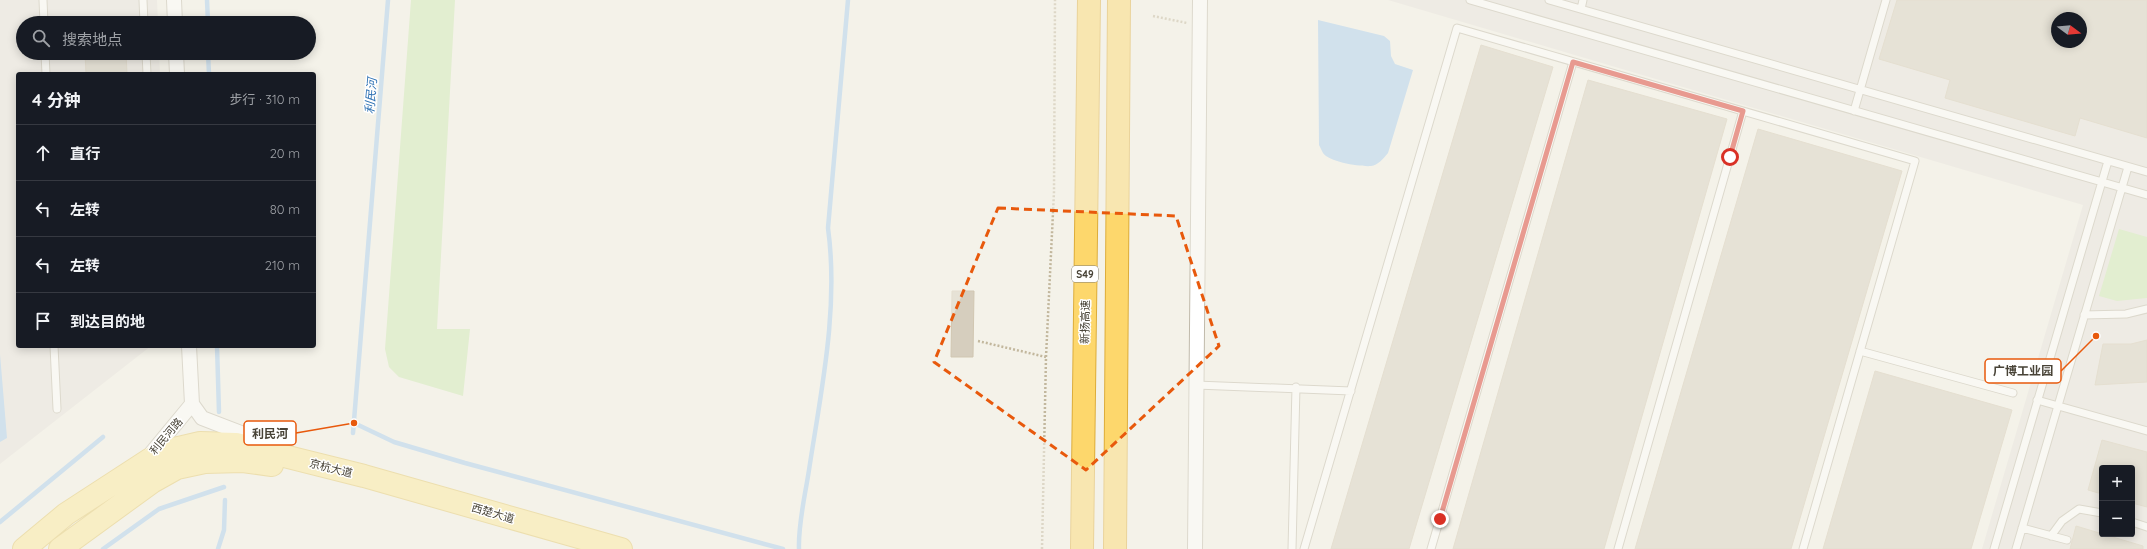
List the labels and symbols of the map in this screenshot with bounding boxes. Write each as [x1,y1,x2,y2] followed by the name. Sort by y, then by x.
[2051,12,2087,48] north arrow
[361,75,380,115] water label: 利民河
[1721,148,1739,166] route start
[1072,266,1098,282] road number: S49
[1078,300,1092,344] street label: 新扬高速
[1985,359,2061,383] callout: 广博工业园
[1993,363,2053,378] text: 广博工业园
[146,415,186,457] street label: 利民河路
[244,421,296,445] callout: 利民河
[252,426,288,441] text: 利民河
[308,456,354,480] street label: 京杭大道
[470,500,516,526] street label: 西楚大道
[1431,510,1449,528] route end

